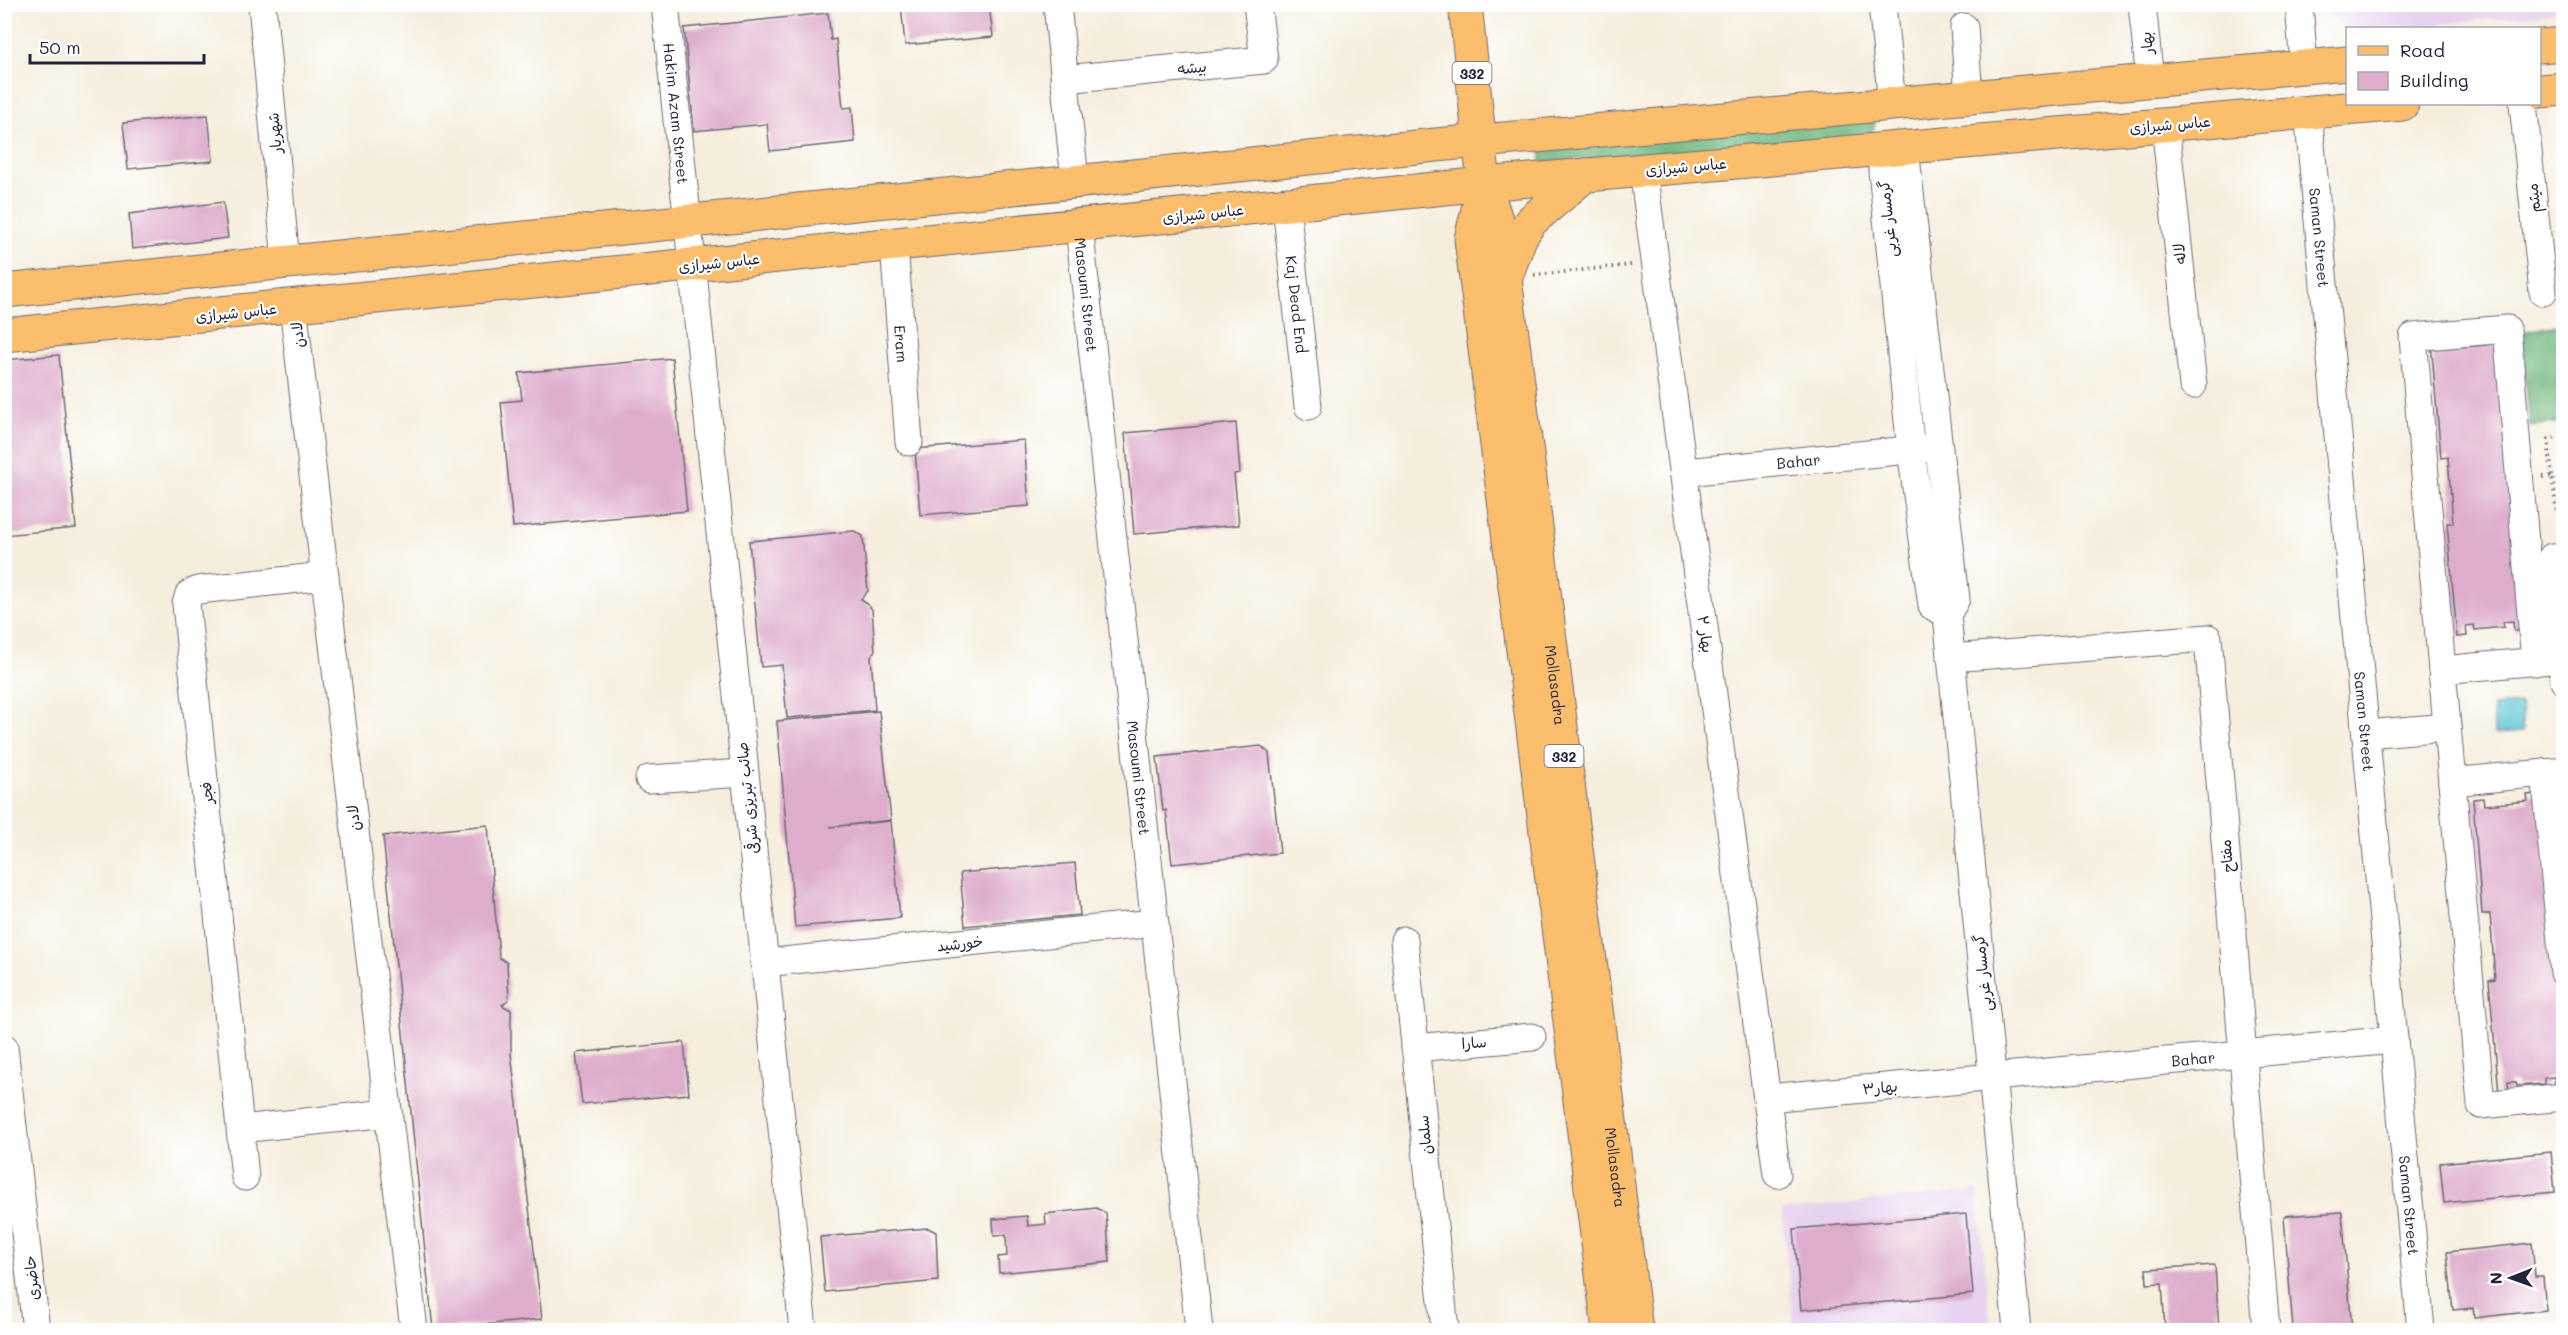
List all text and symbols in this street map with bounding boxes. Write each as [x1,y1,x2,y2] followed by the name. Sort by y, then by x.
[30,27,204,65] scale bar
[2346,27,2541,105] legend
[2135,31,2157,56] street label: بهار
[39,35,81,59] text: 50 m
[2400,38,2445,62] text: Road
[659,42,694,185] street label: Hakim Azam Street
[1177,56,1207,78] street label: بیشه
[1452,62,1492,84] road number: 332
[2400,68,2468,92] text: Building
[2129,110,2211,138] street label: عباس شیرازی
[262,112,286,155] street label: شهریار
[1645,152,1727,180] street label: عباس شیرازی
[1873,179,1902,258] street label: گرمسار غربی
[2522,182,2547,214] street label: میثم
[2305,187,2334,288] street label: Saman Street
[1161,199,1245,227] street label: عباس شیرازی
[1070,236,1103,353] street label: Masoumi Street
[2168,242,2190,266] street label: لاله
[677,248,761,276] street label: عباس شیرازی
[1282,255,1312,354] street label: Kaj Dead End
[194,298,278,326] street label: عباس شیرازی
[285,321,309,349] street label: لادن
[890,324,913,363] street label: Eram
[1776,449,1821,473] street label: Bahar
[1693,614,1719,654] street label: بهار ۲
[1541,644,1571,726] street label: Mollasadra
[2350,671,2379,772] street label: Saman Street
[1123,720,1155,836] street label: Masoumi Street
[731,741,763,855] street label: صائب تبریزی شرقی
[1544,745,1584,767] road number: 332
[195,781,217,807] street label: فجر
[341,804,365,832] street label: لادن
[2215,839,2238,873] street label: مفتاح
[936,931,984,955] street label: خورشید
[1968,933,1997,1012] street label: گرمسار غربی
[1461,1031,1487,1053] street label: سارا
[2170,1047,2216,1071] street label: Bahar
[1862,1076,1898,1098] street label: بهار۳
[1412,1114,1436,1156] street label: سلمان
[1601,1126,1631,1209] street label: Mollasadra
[2395,1155,2424,1256] street label: Saman Street
[2481,1248,2541,1308] north arrow
[19,1255,43,1301] street label: حاضری
[2485,1272,2506,1285] text: N

